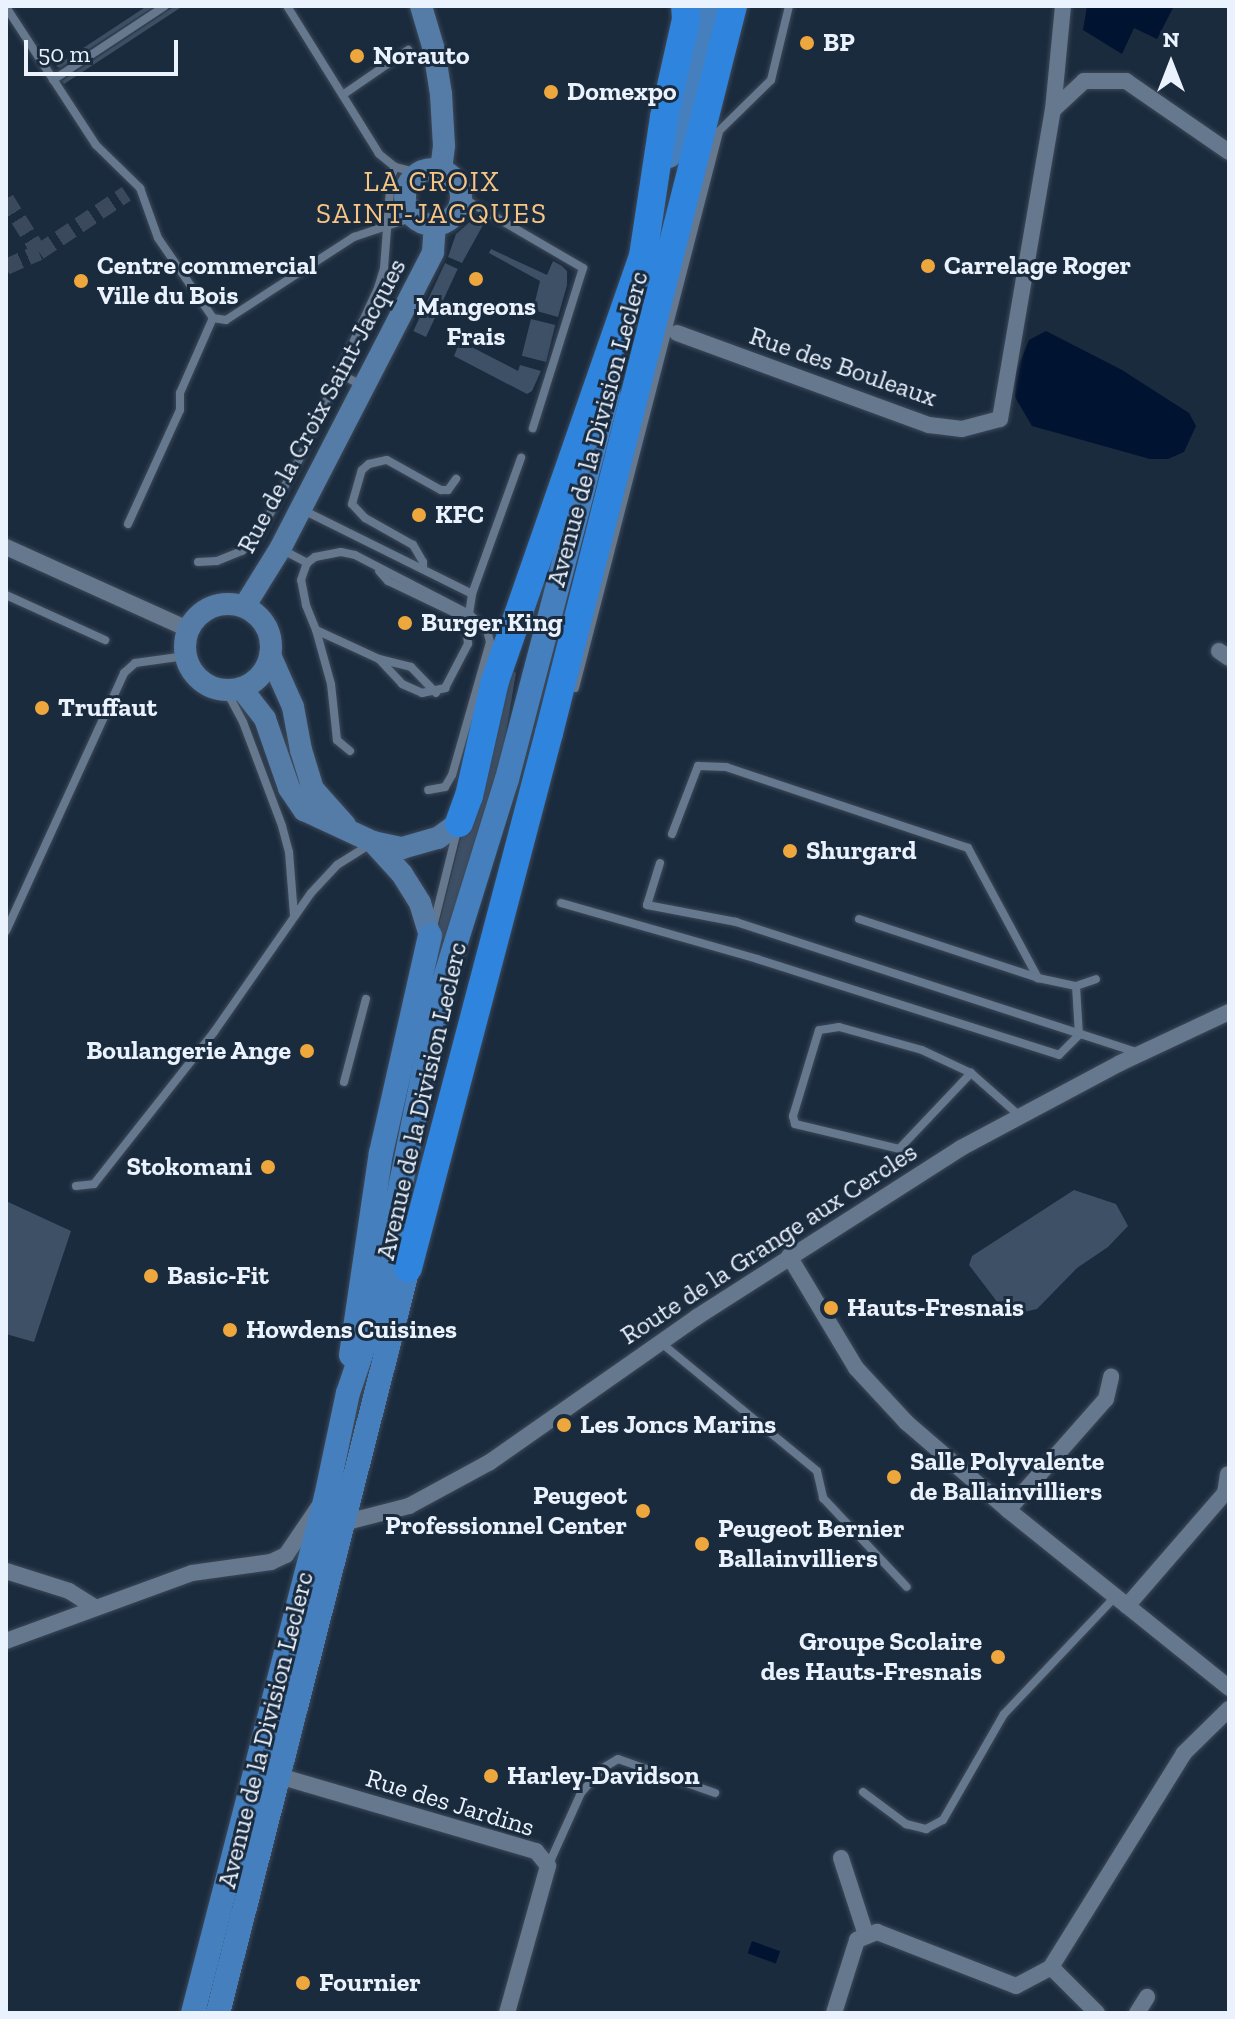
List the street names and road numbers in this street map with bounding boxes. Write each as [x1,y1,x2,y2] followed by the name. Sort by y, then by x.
[231,254,413,558] street label: Rue de la Croix Saint-Jacques
[541,268,655,590] street label: Avenue de la Division Leclerc
[745,320,941,414] street label: Rue des Bouleaux
[370,939,474,1263] street label: Avenue de la Division Leclerc
[615,1136,923,1352] street label: Route de la Grange aux Cercles
[212,1569,320,1891] street label: Avenue de la Division Leclerc
[362,1762,538,1844] street label: Rue des Jardins

